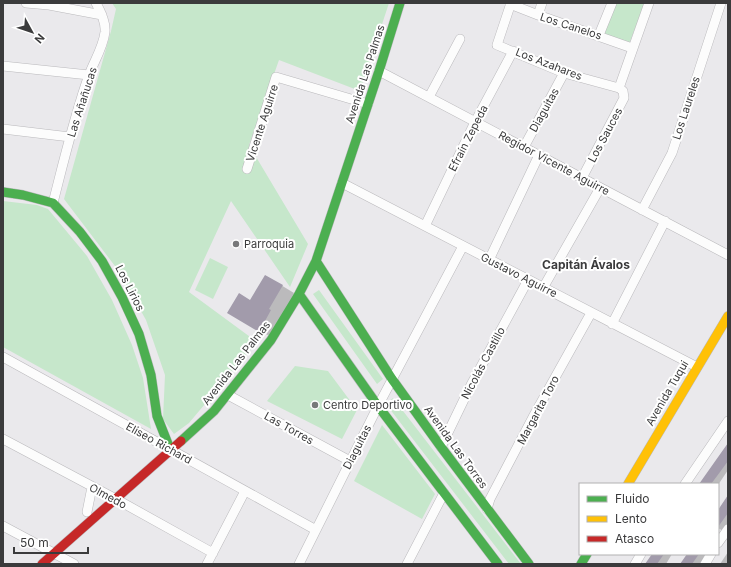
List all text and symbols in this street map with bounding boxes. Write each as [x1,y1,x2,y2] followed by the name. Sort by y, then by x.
[538,9,604,43] street label: Los Canelos
[12,12,52,52] north arrow
[342,23,388,125] street label: Avenida Las Palmas
[32,31,48,46] text: N
[514,45,585,83] street label: Los Azahares
[64,65,100,139] street label: Las Añañucas
[669,74,703,141] street label: Los Laureles
[243,82,281,164] street label: Vicente Aguirre
[526,85,562,135] street label: Diaguitas
[445,102,491,174] street label: Efraín Zepeda
[585,105,625,165] street label: Los Sauces
[496,128,612,198] street label: Regidor Vicente Aguirre
[244,237,294,251] place label: Parroquia
[231,239,241,249] marker: Parroquia
[478,250,560,300] street label: Gustavo Aguirre
[542,257,630,272] district label: Capitán Ávalos
[112,263,148,314] street label: Los Lirios
[199,318,273,408] street label: Avenida Las Palmas
[458,324,508,402] street label: Nicolás Castillo
[643,358,691,428] street label: Avenida Tuqui
[514,373,562,447] street label: Margarita Toro
[323,398,412,412] place label: Centro Deportivo
[310,400,320,410] marker: Centro Deportivo
[421,403,491,491] street label: Avenida Las Torres
[262,409,316,447] street label: Las Torres
[124,419,194,467] street label: Eliseo Richard
[340,422,374,472] street label: Diaguitas
[87,480,129,512] street label: Olmedo
[579,483,719,555] legend
[615,491,650,506] text: Fluido
[615,511,647,526] text: Lento
[14,529,88,555] scale bar
[615,531,654,546] text: Atasco
[20,535,49,550] text: 50 m

